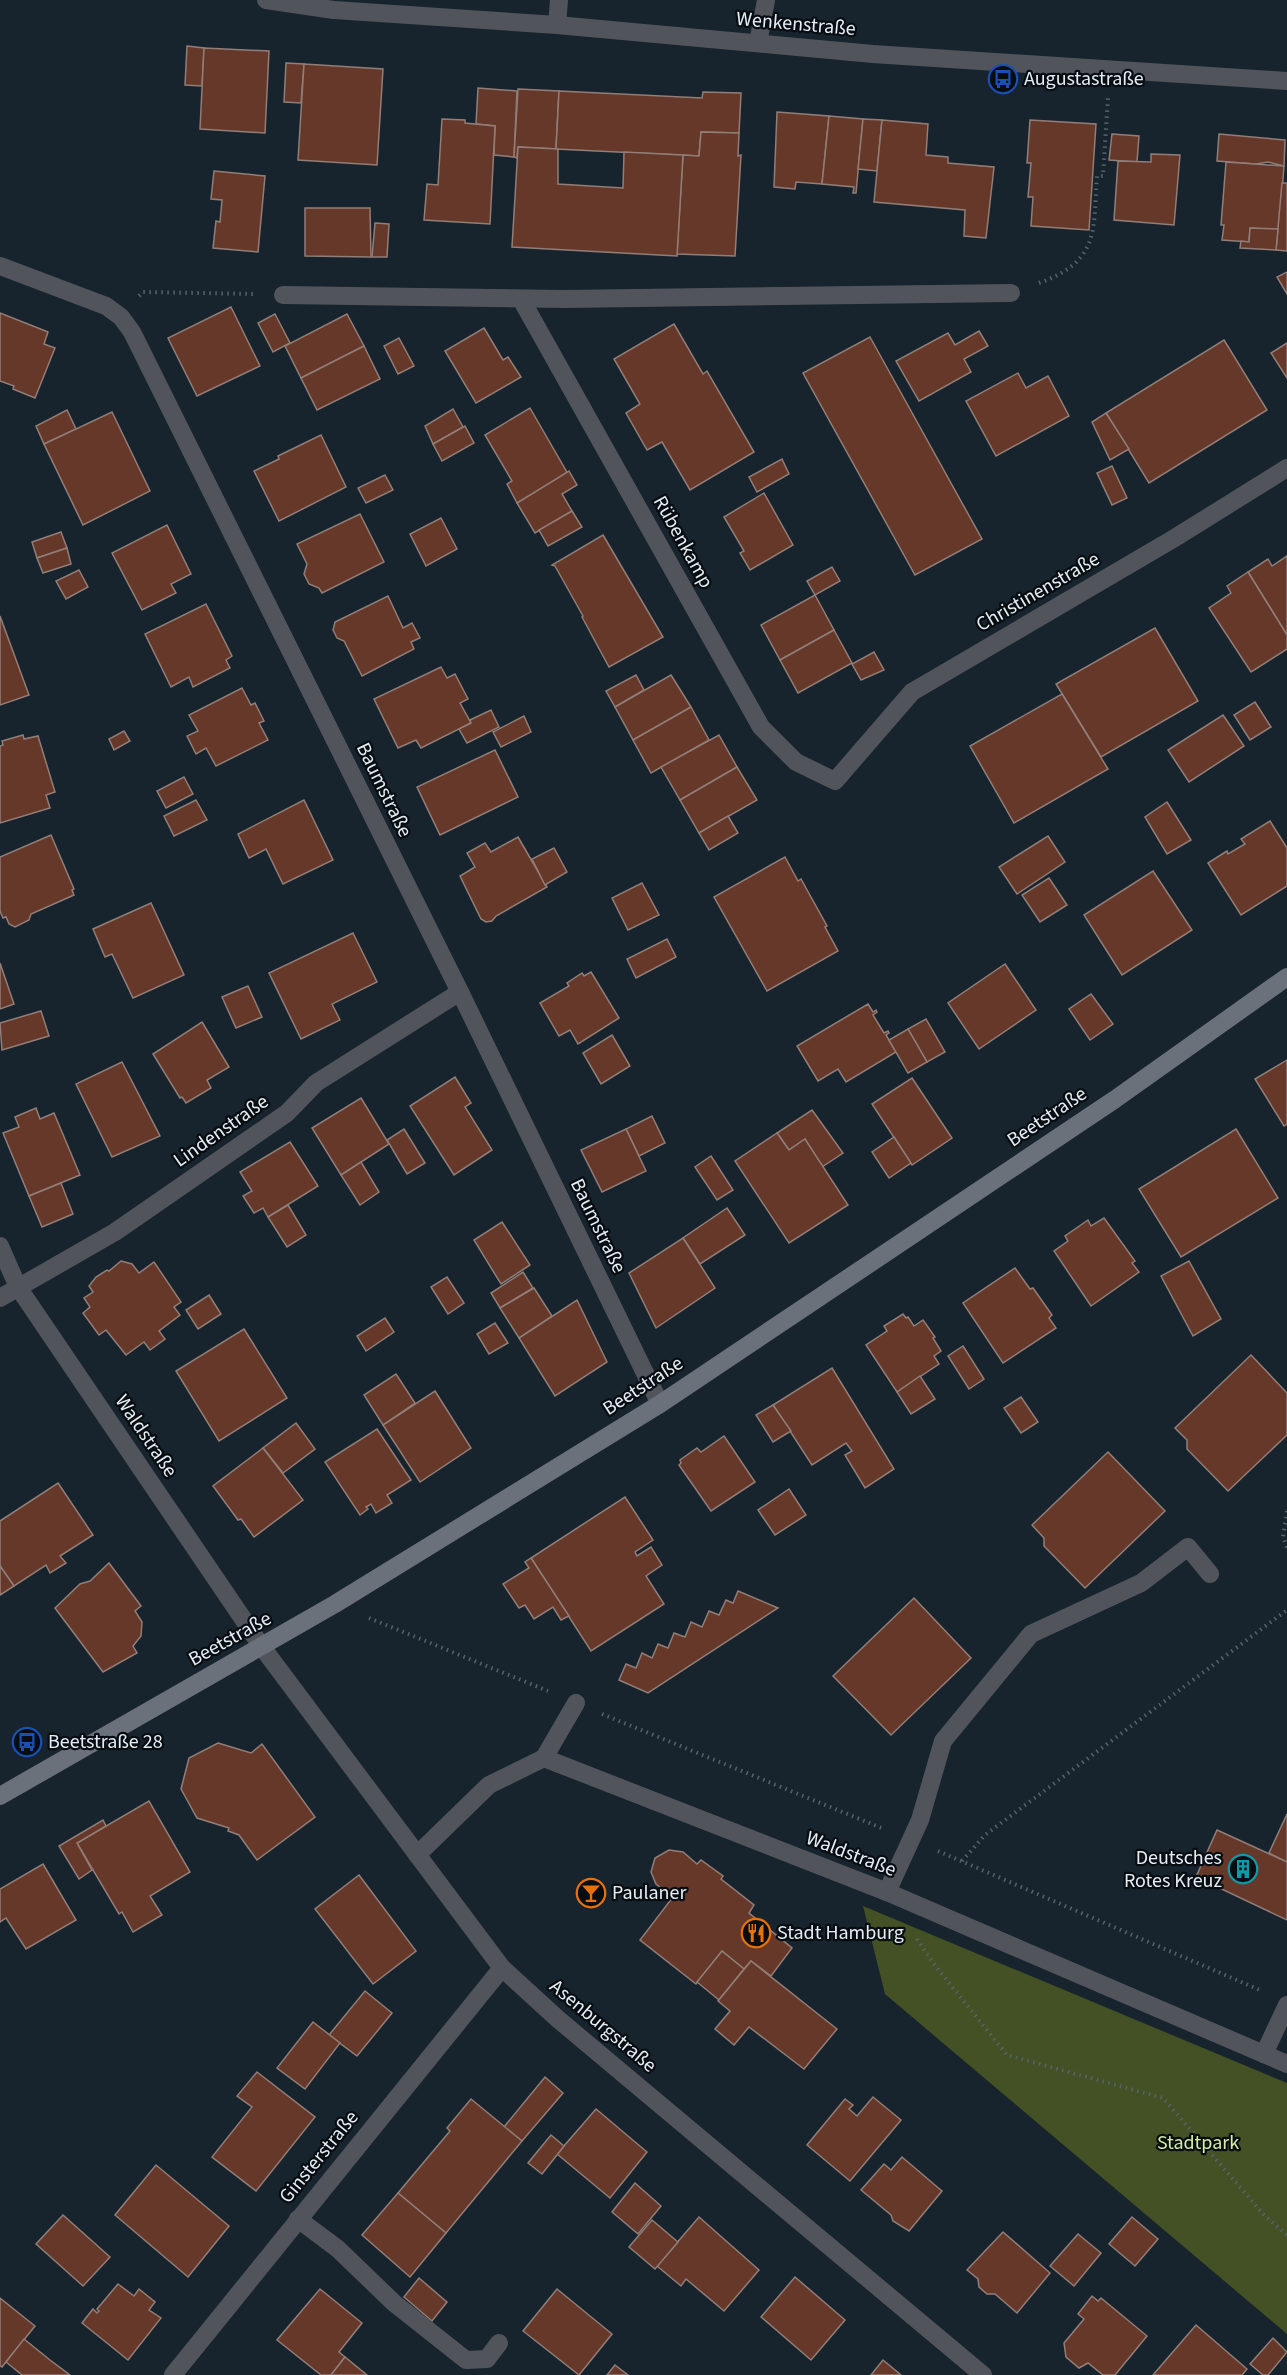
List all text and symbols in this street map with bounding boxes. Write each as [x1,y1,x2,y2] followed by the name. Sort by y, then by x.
[735,5,857,43] street label: Wenkenstraße
[987,63,1019,95] bus stop icon: Augustastraße
[1024,65,1144,93] place label: Augustastraße
[646,491,720,593] street label: Rübenkamp
[971,545,1105,639] street label: Christinenstraße
[349,738,419,842] street label: Baumstraße
[1002,1080,1092,1154] street label: Beetstraße
[168,1088,274,1174] street label: Lindenstraße
[563,1174,633,1278] street label: Baumstraße
[597,1350,689,1422] street label: Beetstraße
[108,1389,184,1483] street label: Waldstraße
[184,1605,277,1673] street label: Beetstraße
[11,1726,43,1758] bus stop icon: Beetstraße 28
[48,1728,163,1756] place label: Beetstraße 28
[802,1824,900,1884] street label: Waldstraße
[1124,1844,1222,1895] place label: Deutsches Rotes Kreuz
[1227,1853,1259,1885] building icon: Deutsches Rotes Kreuz
[575,1877,607,1909] bar icon: Paulaner
[612,1879,686,1907] place label: Paulaner
[740,1917,772,1949] restaurant icon: Stadt Hamburg
[777,1919,904,1947] place label: Stadt Hamburg
[543,1973,663,2079] street label: Asenburgstraße
[273,2105,365,2209] street label: Ginsterstraße
[1157,2129,1239,2157] park label: Stadtpark

